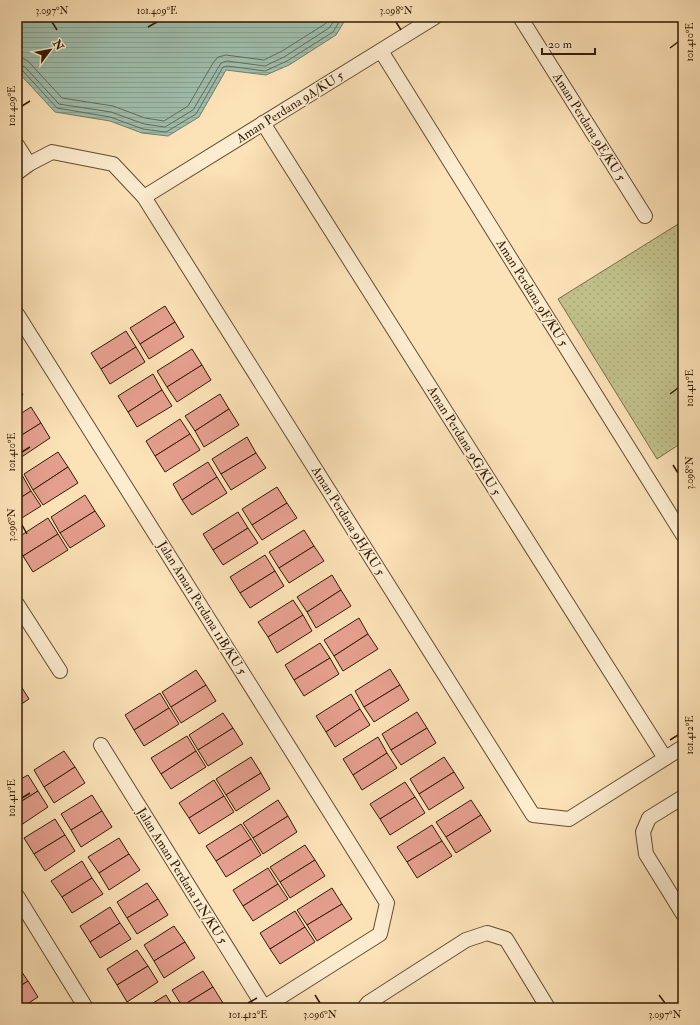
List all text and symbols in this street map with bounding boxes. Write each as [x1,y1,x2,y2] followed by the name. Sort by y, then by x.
[35,5,69,17] text: 3.097°N
[137,5,177,17] text: 101.409°E
[379,5,413,17] text: 3.098°N
[684,23,696,62] text: 101.410°E
[30,30,70,70] north arrow
[542,30,595,56] scale bar
[49,36,67,54] text: N
[548,37,573,52] text: 20 m
[232,67,347,147] street label: Aman Perdana 9A/KU 5
[549,69,629,184] street label: Aman Perdana 9E/KU 5
[6,86,18,126] text: 101.409°E
[492,236,572,350] street label: Aman Perdana 9F/KU 5
[684,369,696,407] text: 101.411°E
[423,382,504,499] street label: Aman Perdana 9G/KU 5
[6,433,18,472] text: 101.410°E
[684,456,696,490] text: 3.098°N
[307,462,388,579] street label: Aman Perdana 9H/KU 5
[6,508,18,542] text: 3.096°N
[154,537,250,678] street label: Jalan Aman Perdana 11B/KU 5
[684,716,696,755] text: 101.412°E
[6,779,18,817] text: 101.411°E
[133,804,231,947] street label: Jalan Aman Perdana 11N/KU 5
[229,1009,268,1021] text: 101.412°E
[303,1009,337,1021] text: 3.096°N
[648,1009,682,1021] text: 3.097°N

